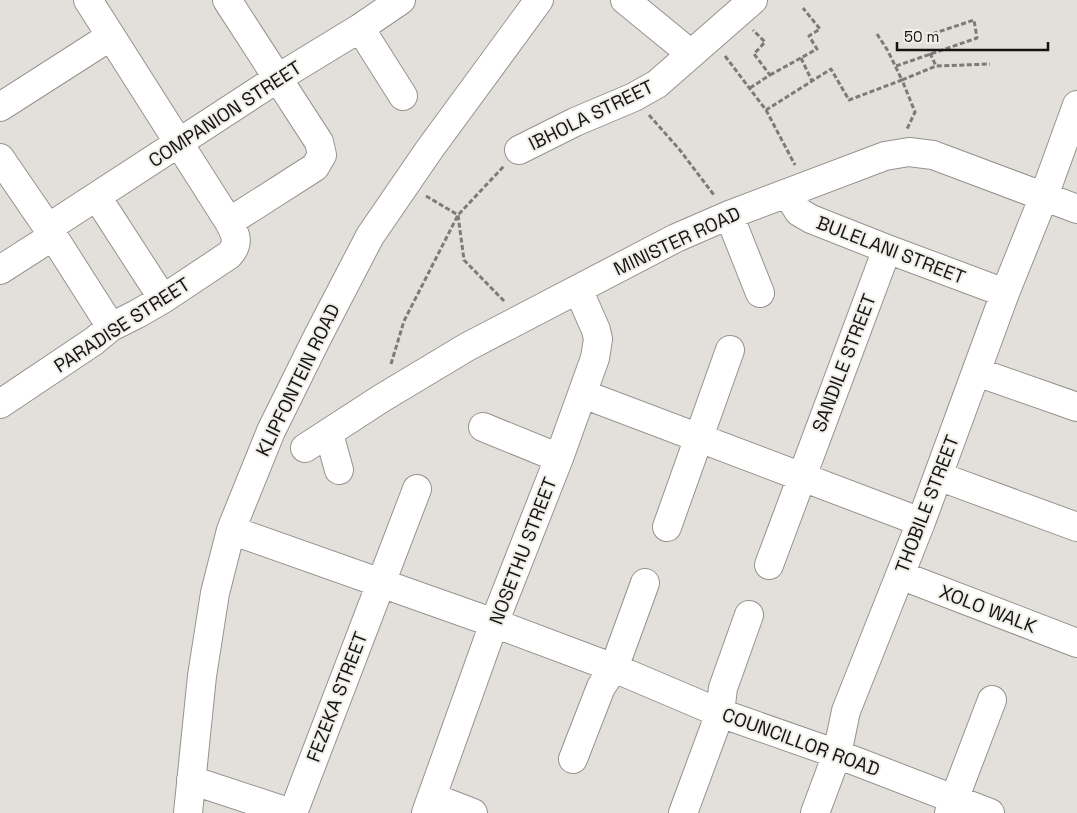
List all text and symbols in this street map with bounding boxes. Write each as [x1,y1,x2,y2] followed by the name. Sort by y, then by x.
[897,20,1048,52] scale bar
[904,27,939,46] text: 50 m
[144,55,306,173] street label: COMPANION STREET
[524,74,658,156] street label: IBHOLA STREET
[610,201,744,281] street label: MINISTER ROAD
[813,210,969,290] street label: BULELANI STREET
[49,272,195,378] street label: PARADISE STREET
[806,290,882,436] street label: SANDILE STREET
[250,300,346,460] street label: KLIPFONTEIN ROAD
[889,431,965,577] street label: THOBILE STREET
[483,474,563,628] street label: NOSETHU STREET
[936,579,1040,639] street label: XOLO WALK
[301,628,373,766] street label: FEZEKA STREET
[719,702,883,782] street label: COUNCILLOR ROAD

